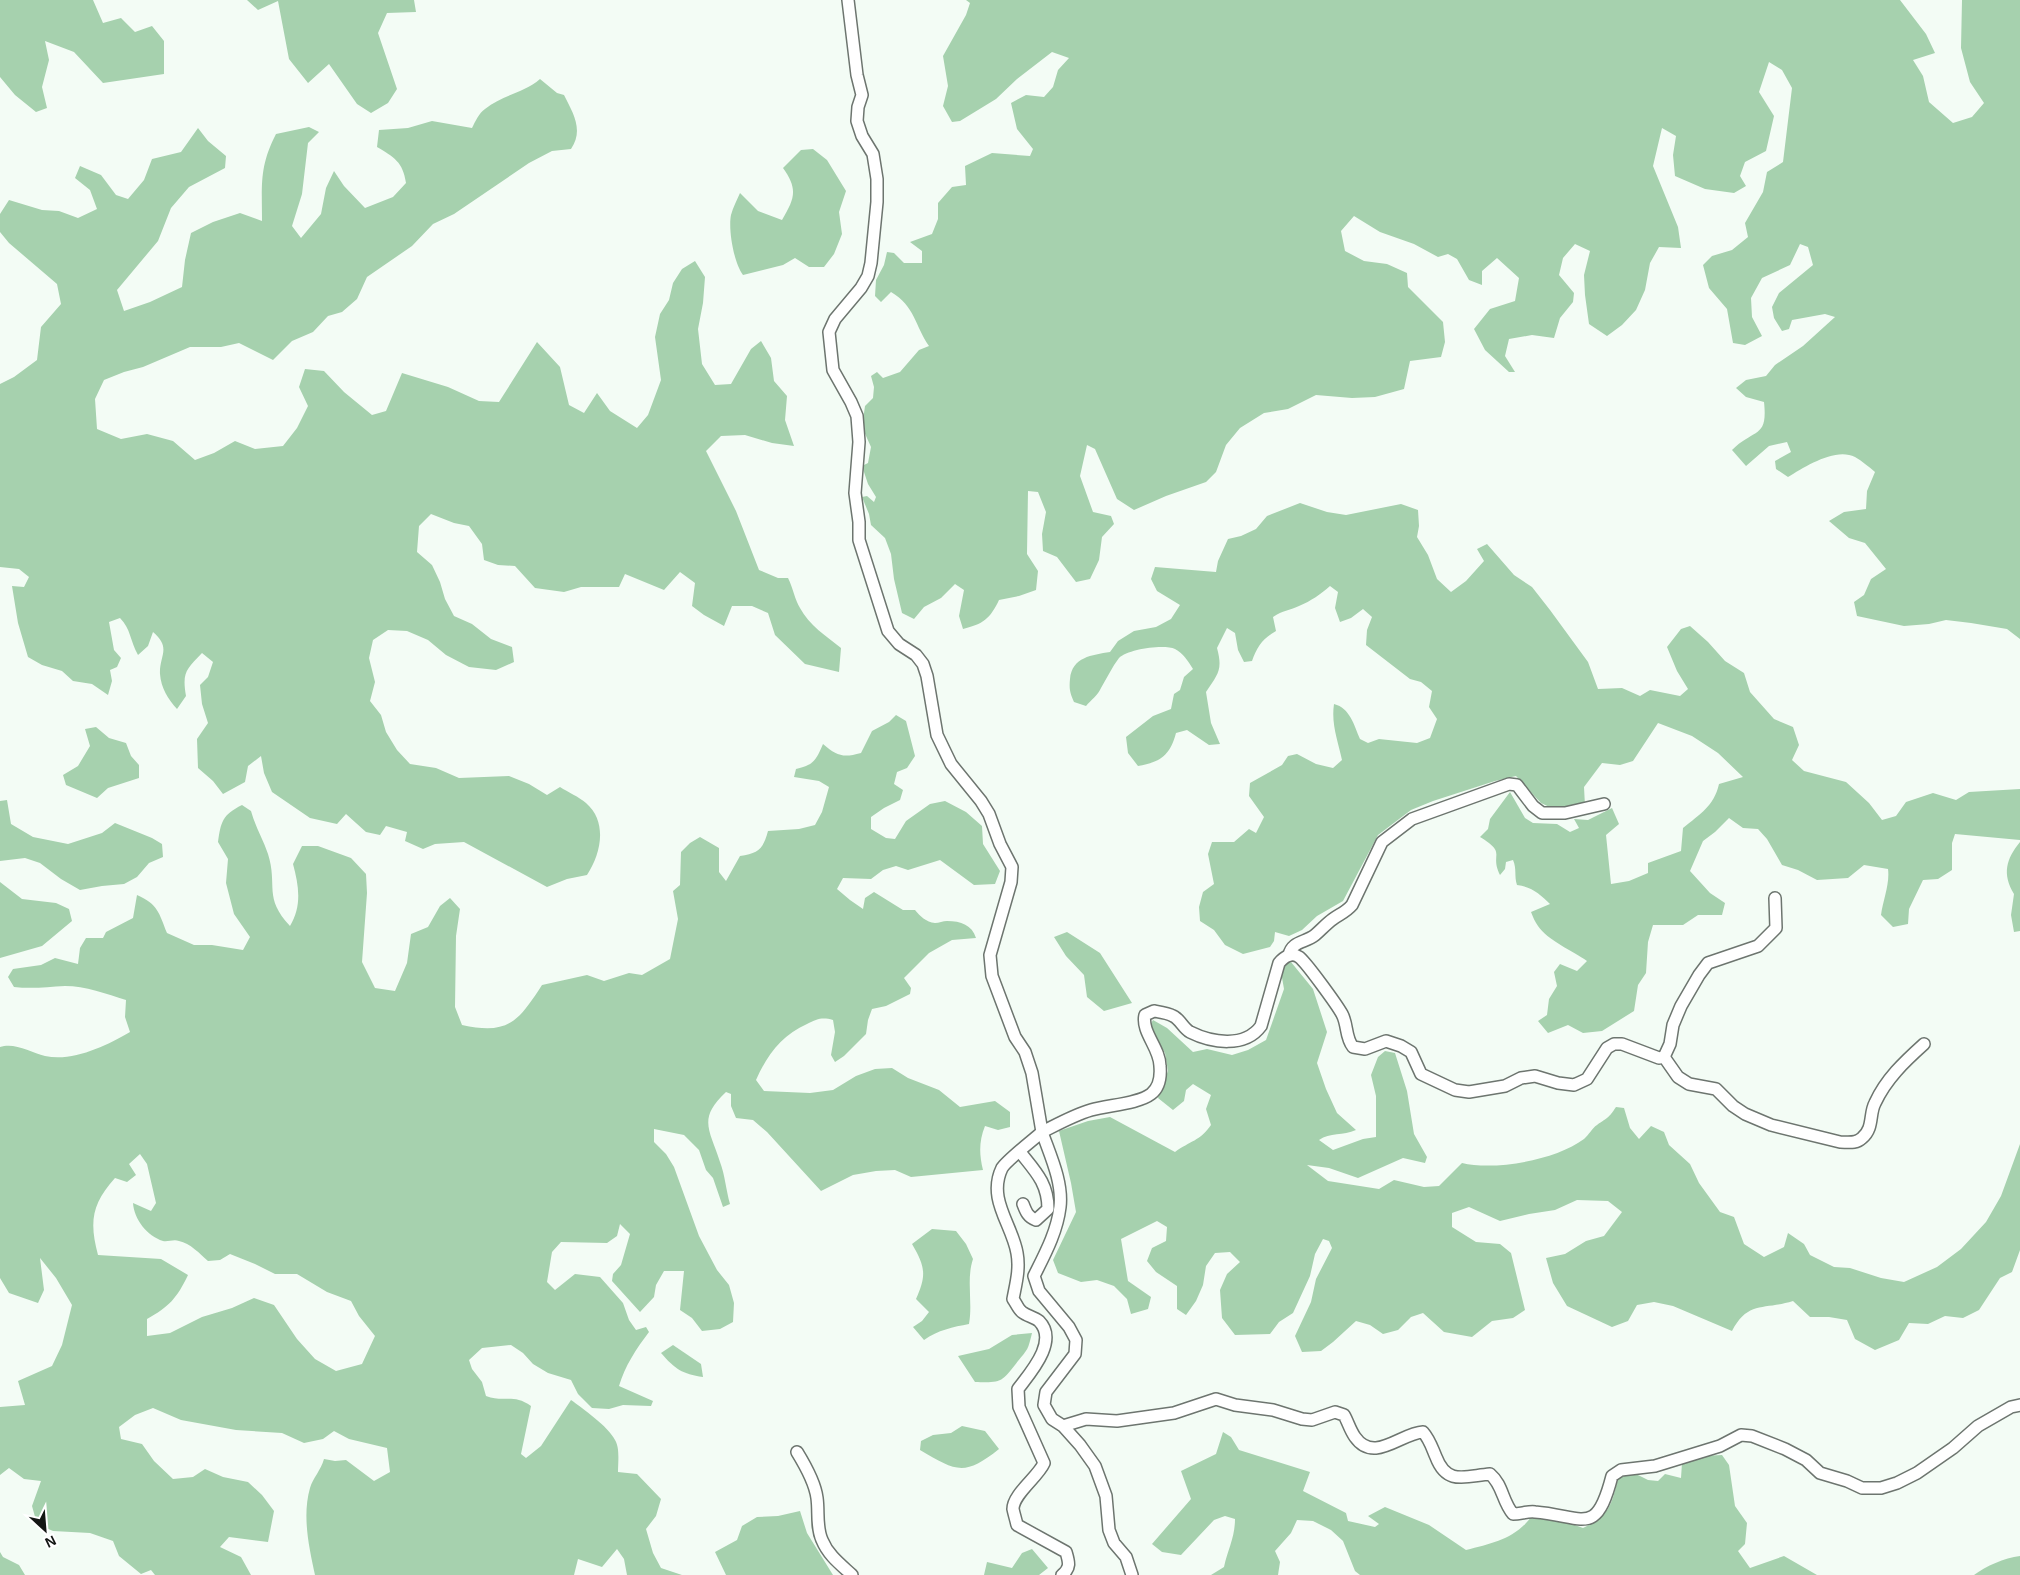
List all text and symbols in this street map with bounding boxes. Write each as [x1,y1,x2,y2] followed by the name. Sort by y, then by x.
[20,1505,70,1555] north arrow
[43,1532,59,1551] text: N

